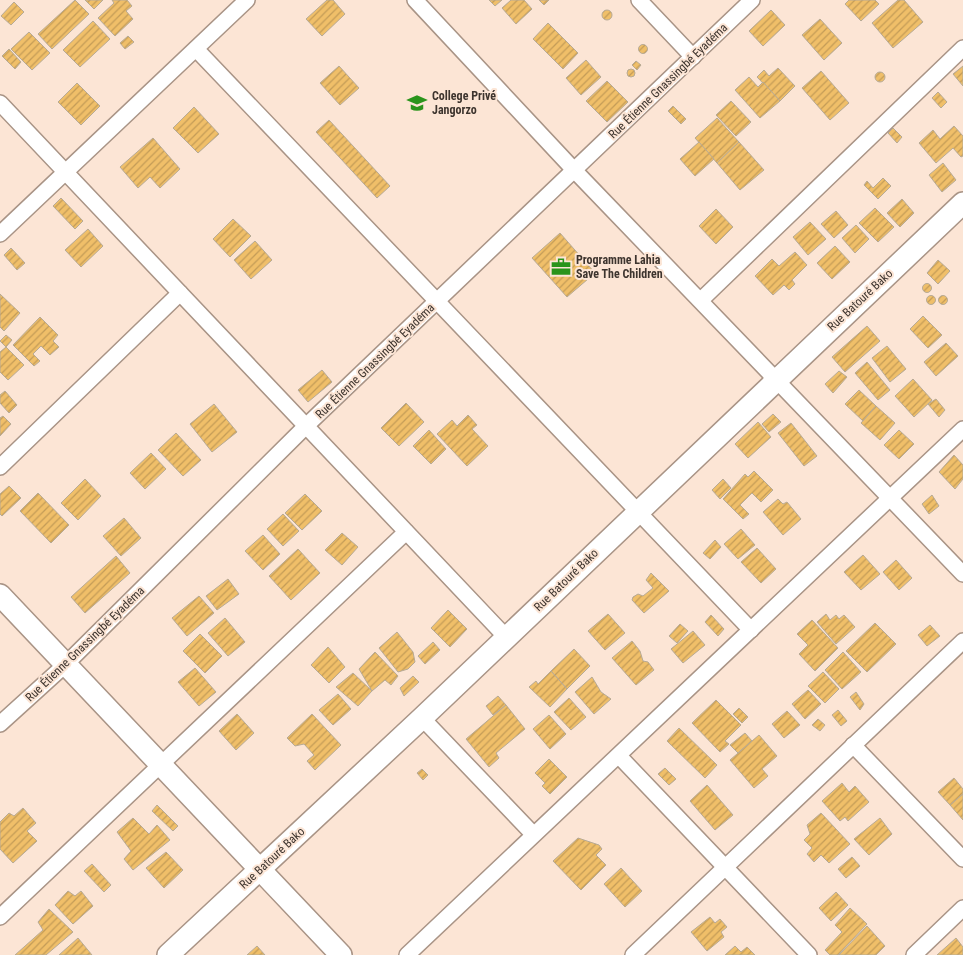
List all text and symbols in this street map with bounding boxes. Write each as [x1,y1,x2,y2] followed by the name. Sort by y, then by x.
[605,20,730,141] street label: Rue Étienne Gnassingbé Eyadéma
[432,89,496,117] place label: College Privé Jangorzo
[406,92,428,114] school or university icon: College Privé Jangorzo
[576,253,663,281] place label: Programme Lahia Save The Children
[550,256,572,278] office icon: Programme Lahia Save The Children
[825,266,895,334] street label: Rue Batouré Bako
[312,300,437,421] street label: Rue Étienne Gnassingbé Eyadéma
[531,546,601,614] street label: Rue Batouré Bako
[22,583,147,704] street label: Rue Étienne Gnassingbé Eyadéma
[237,824,307,892] street label: Rue Batouré Bako

